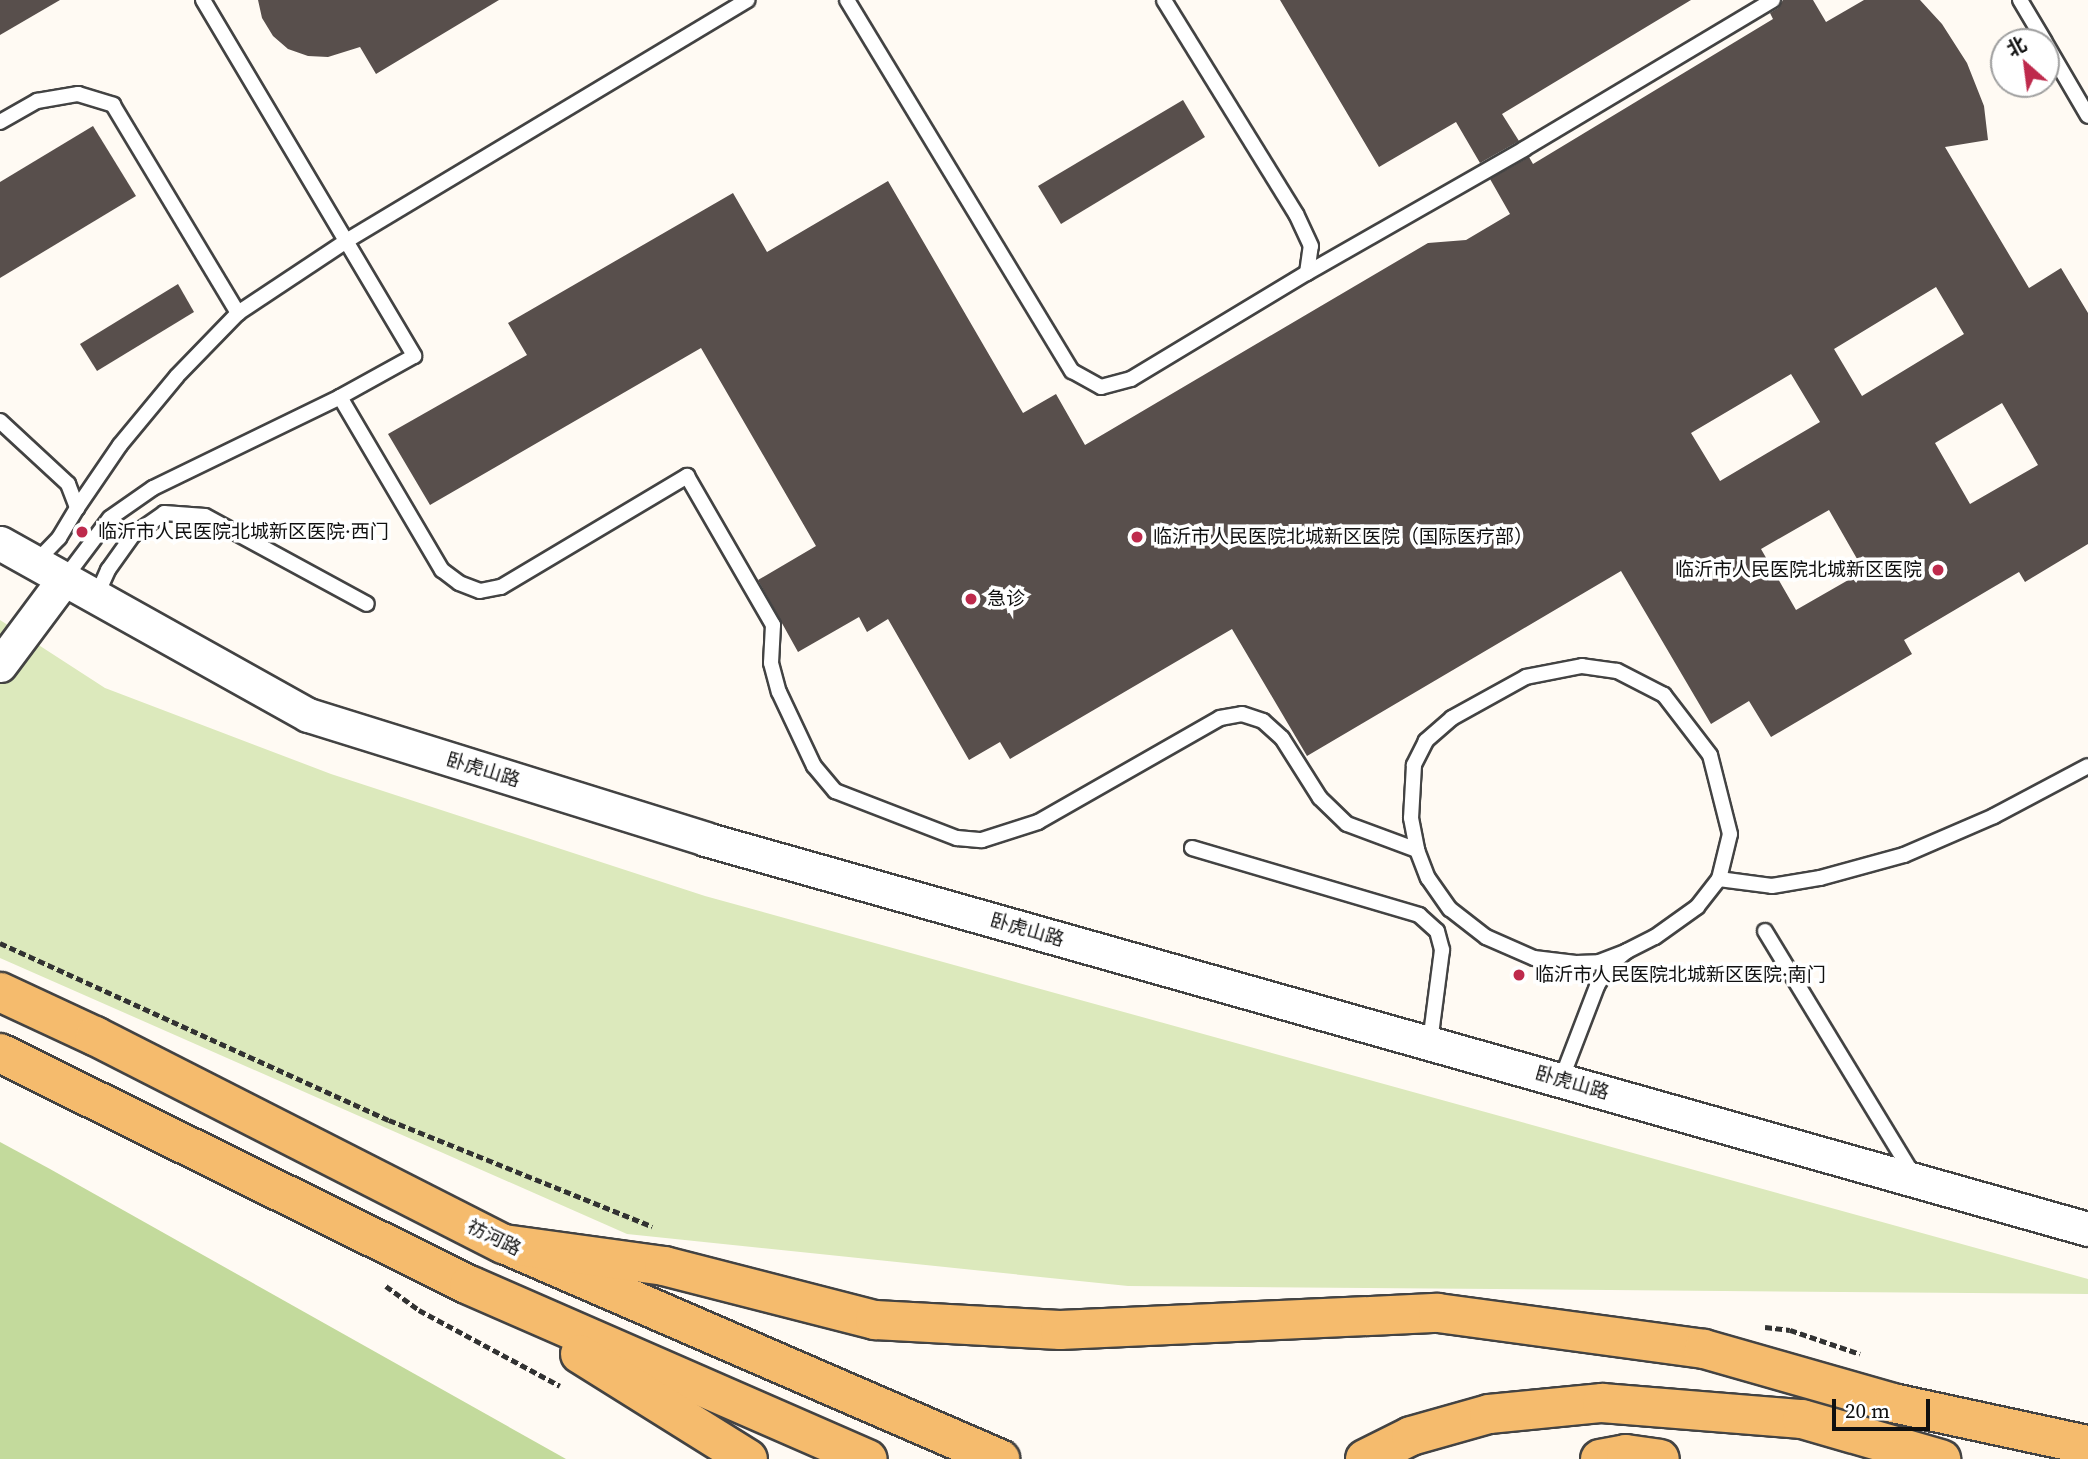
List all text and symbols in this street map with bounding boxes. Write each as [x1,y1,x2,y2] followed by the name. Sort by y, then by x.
[1990,28,2060,98] north arrow
[2002,30,2031,62] text: 北
[98,521,389,543] place label: 临沂市人民医院北城新区医院·西门
[72,522,92,542] marker: 临沂市人民医院北城新区医院·西门
[1153,526,1533,548] place label: 临沂市人民医院北城新区医院（国际医疗部）
[1127,527,1147,547] marker: 临沂市人民医院北城新区医院（国际医疗部）
[1675,559,1922,581] place label: 临沂市人民医院北城新区医院
[1928,560,1948,580] marker: 临沂市人民医院北城新区医院
[987,588,1025,610] place label: 急诊
[961,589,981,609] marker: 急诊
[443,748,523,792] street label: 卧虎山路
[987,909,1067,951] street label: 卧虎山路
[1535,964,1826,986] place label: 临沂市人民医院北城新区医院·南门
[1509,965,1529,985] marker: 临沂市人民医院北城新区医院·南门
[1532,1062,1612,1104] street label: 卧虎山路
[463,1215,525,1261] street label: 祊河路
[1836,1386,1934,1430] scale bar
[1845,1396,1890,1425] text: 20 m

